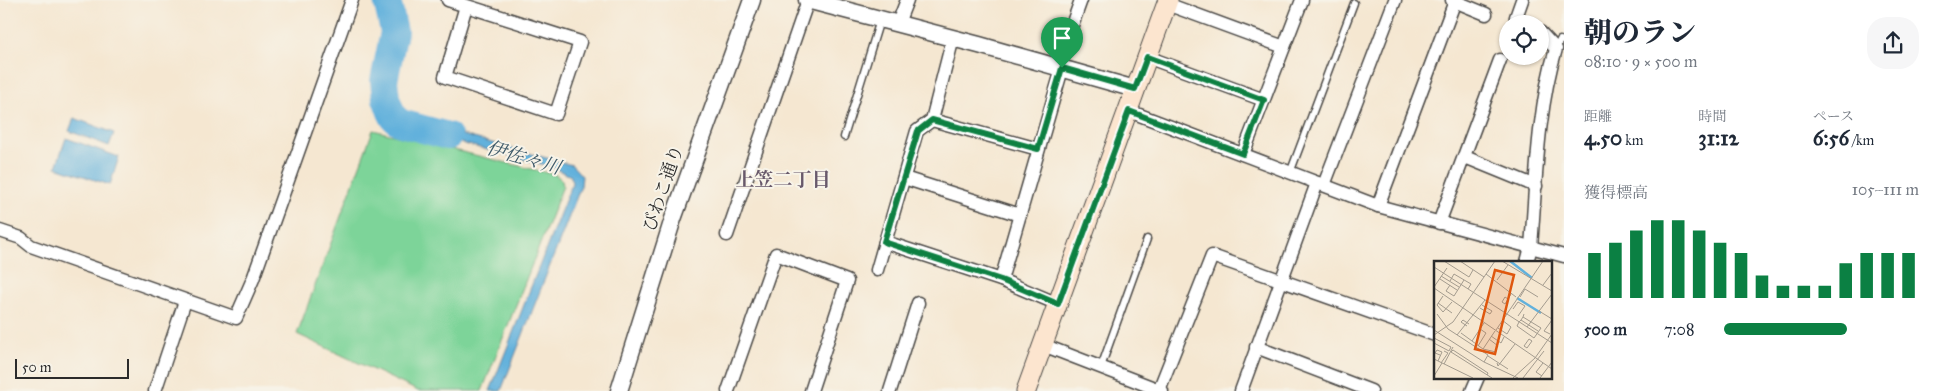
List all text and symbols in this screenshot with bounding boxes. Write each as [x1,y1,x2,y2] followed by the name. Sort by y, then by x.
[1499,15,1549,65] map controls
[1499,15,1549,65] button: locate
[1584,15,1696,50] text: 朝のラン
[1041,17,1083,68] pin
[1867,17,1919,69] button: share
[1048,24,1076,52] icon: arrive
[1584,52,1698,71] text: 08:10 · 9 × 500 m
[1584,108,1612,125] text: 距離
[1698,108,1726,125] text: 時間
[1813,108,1854,125] text: ペース
[1584,125,1622,151] text: 4.50
[1698,125,1739,151] text: 31:12
[1813,125,1849,151] text: 6:56
[1622,132,1644,149] text: km
[1849,132,1874,149] text: /km
[484,136,565,180] water label: 伊佐々川
[638,142,688,234] street label: びわこ通り
[735,168,831,191] district label: 上笠二丁目
[1852,180,1919,199] text: 105–111 m
[1584,183,1648,202] text: 獲得標高
[1434,261,1552,378] inset map
[1584,320,1627,339] text: 500 m
[1664,320,1694,339] text: 7:08
[15,356,129,379] scale bar
[22,359,51,376] text: 50 m

